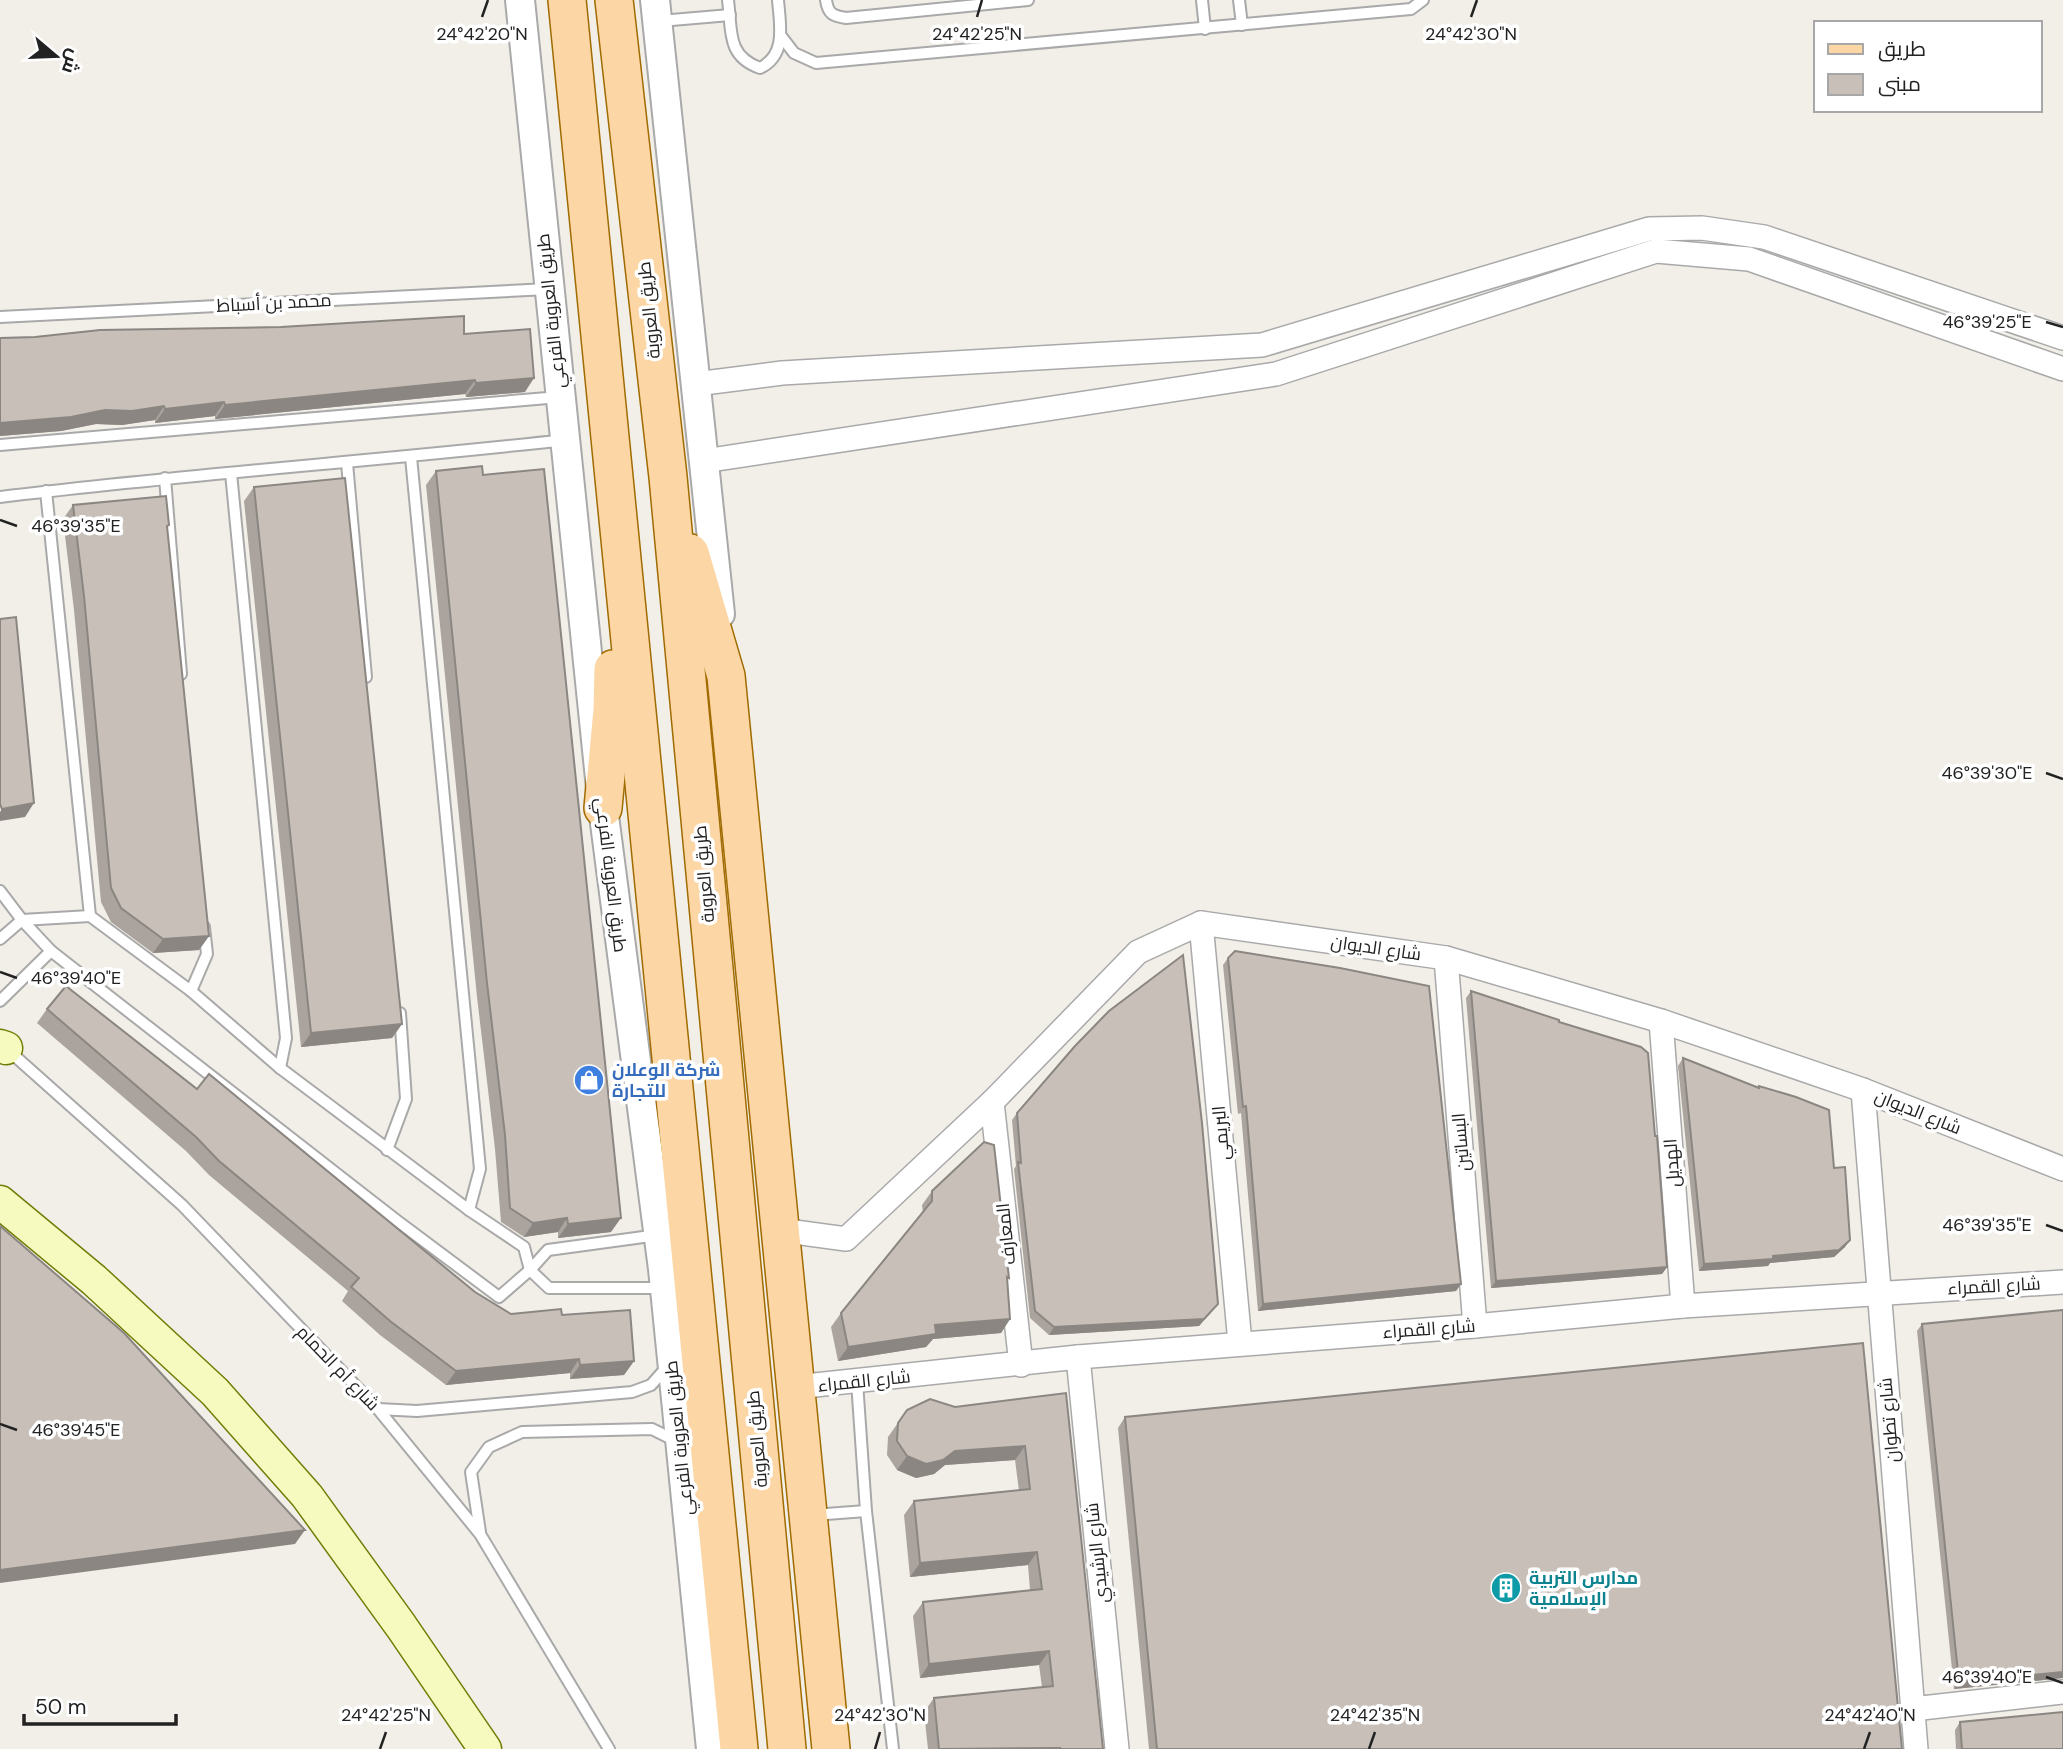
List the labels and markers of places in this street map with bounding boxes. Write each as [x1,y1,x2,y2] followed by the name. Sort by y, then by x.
[612,1058,720,1103] place label: شركة الوعلان للتجارة
[572,1063,606,1097] shop icon: شركة الوعلان للتجارة
[1529,1566,1638,1611] place label: مدارس التربية الإسلامية
[1489,1571,1523,1605] building icon: مدارس التربية الإسلامية

